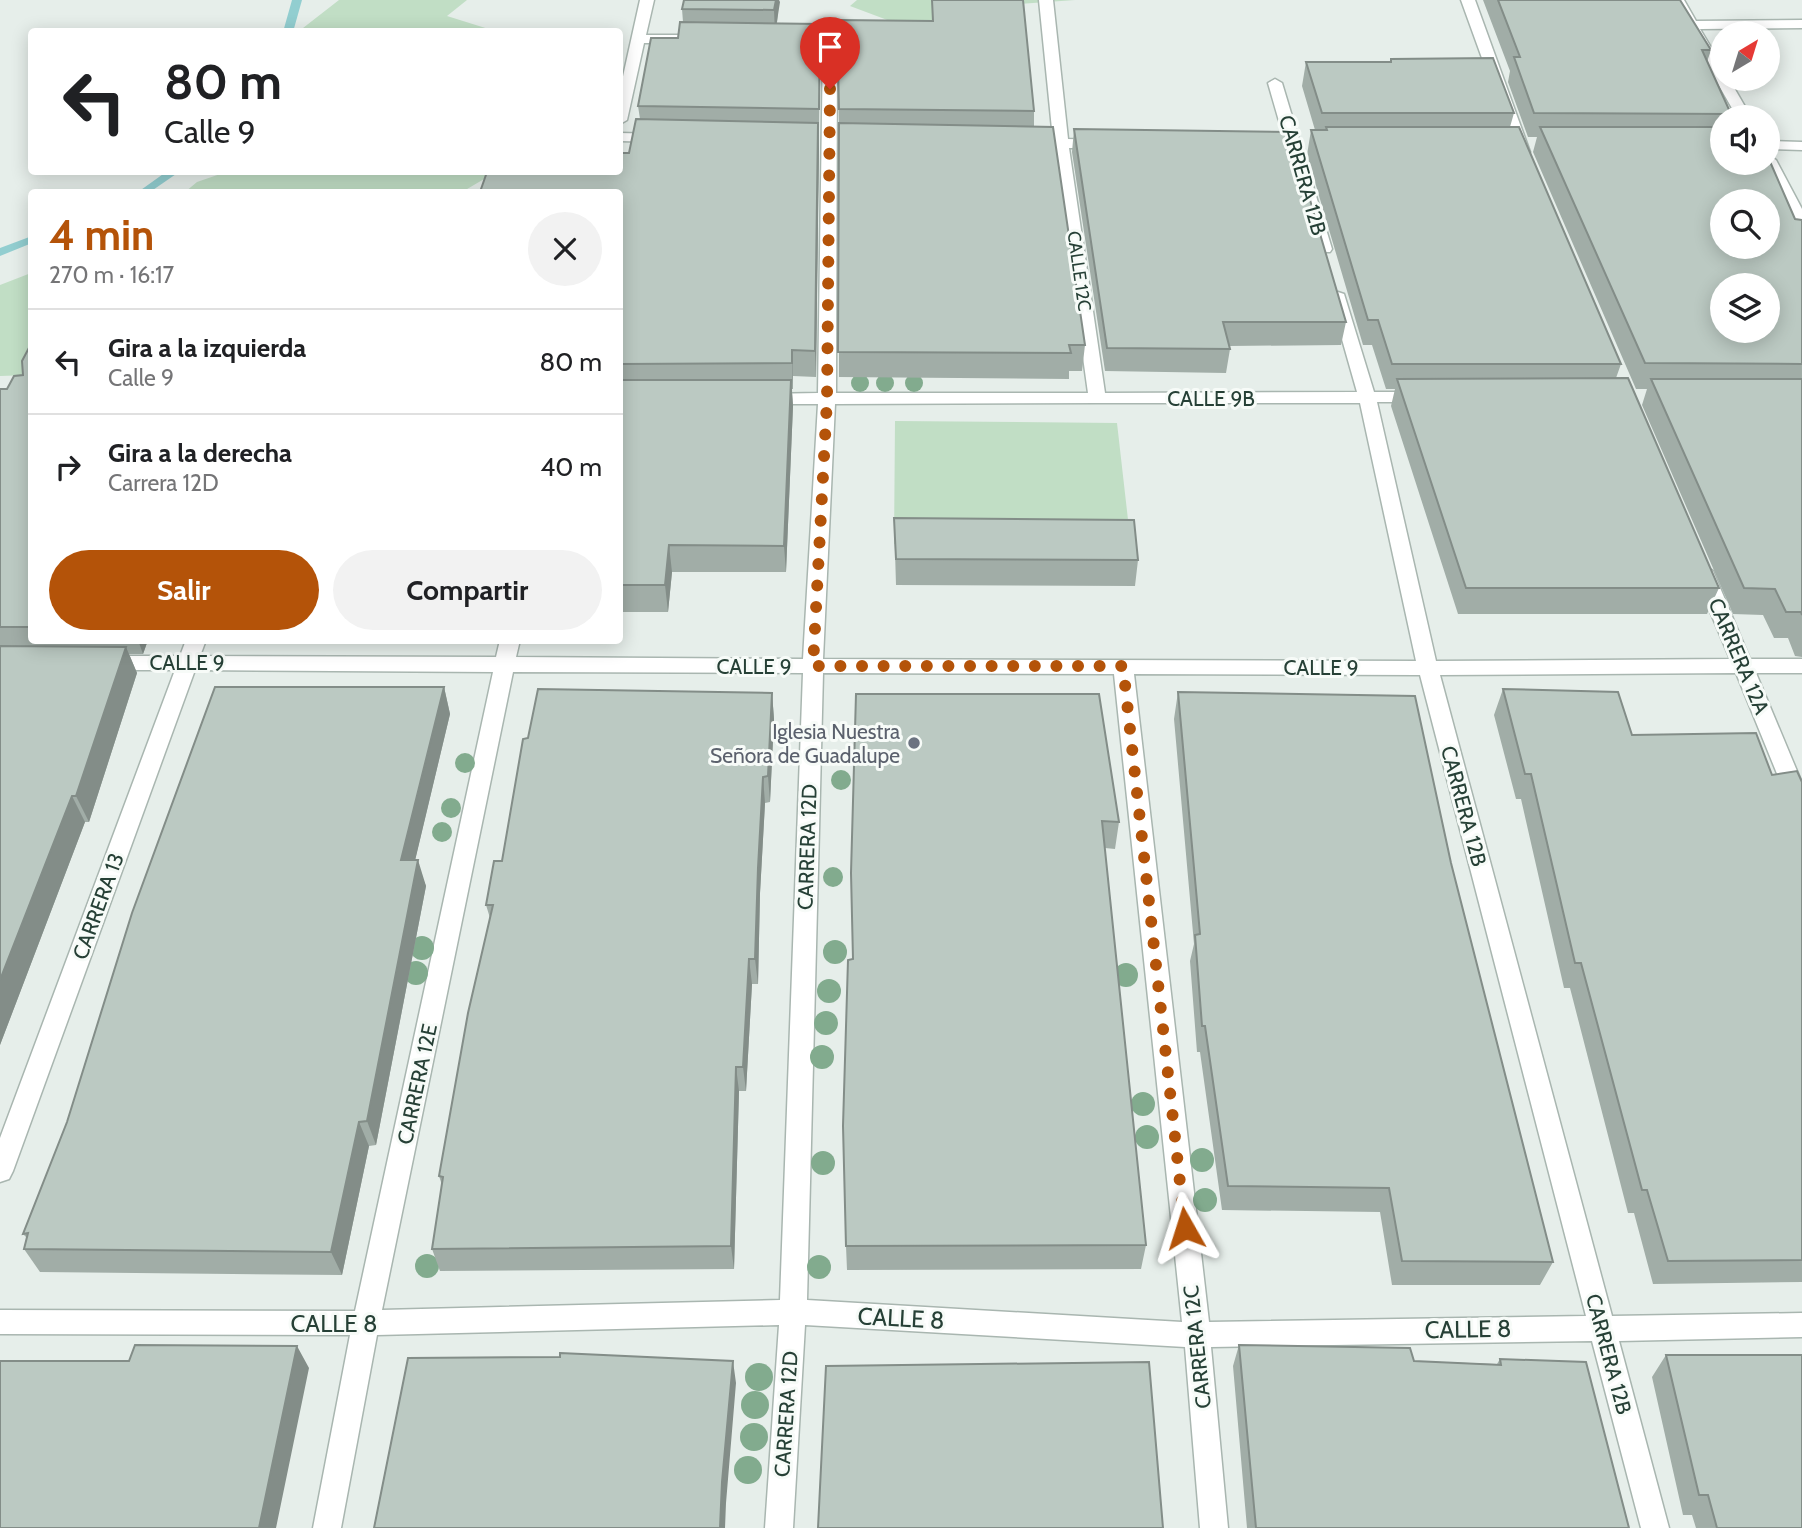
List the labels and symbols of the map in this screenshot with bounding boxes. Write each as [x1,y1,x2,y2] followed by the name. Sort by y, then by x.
[800,17,860,89] pin
[1710,21,1780,91] north arrow
[1274,112,1332,238] street label: CARRERA 12B
[1062,230,1096,312] street label: CALLE 12C
[1167,386,1255,411] street label: CALLE 9B
[1703,594,1775,718] street label: CARRERA 12A
[149,650,225,675] street label: CALLE 9
[716,654,792,679] street label: CALLE 9
[1283,655,1359,680] street label: CALLE 9
[710,719,900,768] place label: Iglesia Nuestra Señora de Guadalupe
[906,735,922,751] marker: Iglesia Nuestra Señora de Guadalupe
[1436,743,1492,869] street label: CARRERA 12B
[792,783,822,911] street label: CARRERA 12D
[67,849,129,963] street label: CARRERA 13
[392,1021,442,1147] street label: CARRERA 12E
[1148,1191,1222,1265] position arrow
[1178,1284,1216,1410] street label: CARRERA 12C
[1581,1291,1637,1417] street label: CARRERA 12B
[857,1301,945,1335] street label: CALLE 8
[291,1309,377,1338] street label: CALLE 8
[1424,1314,1512,1344] street label: CALLE 8
[769,1350,803,1478] street label: CARRERA 12D

